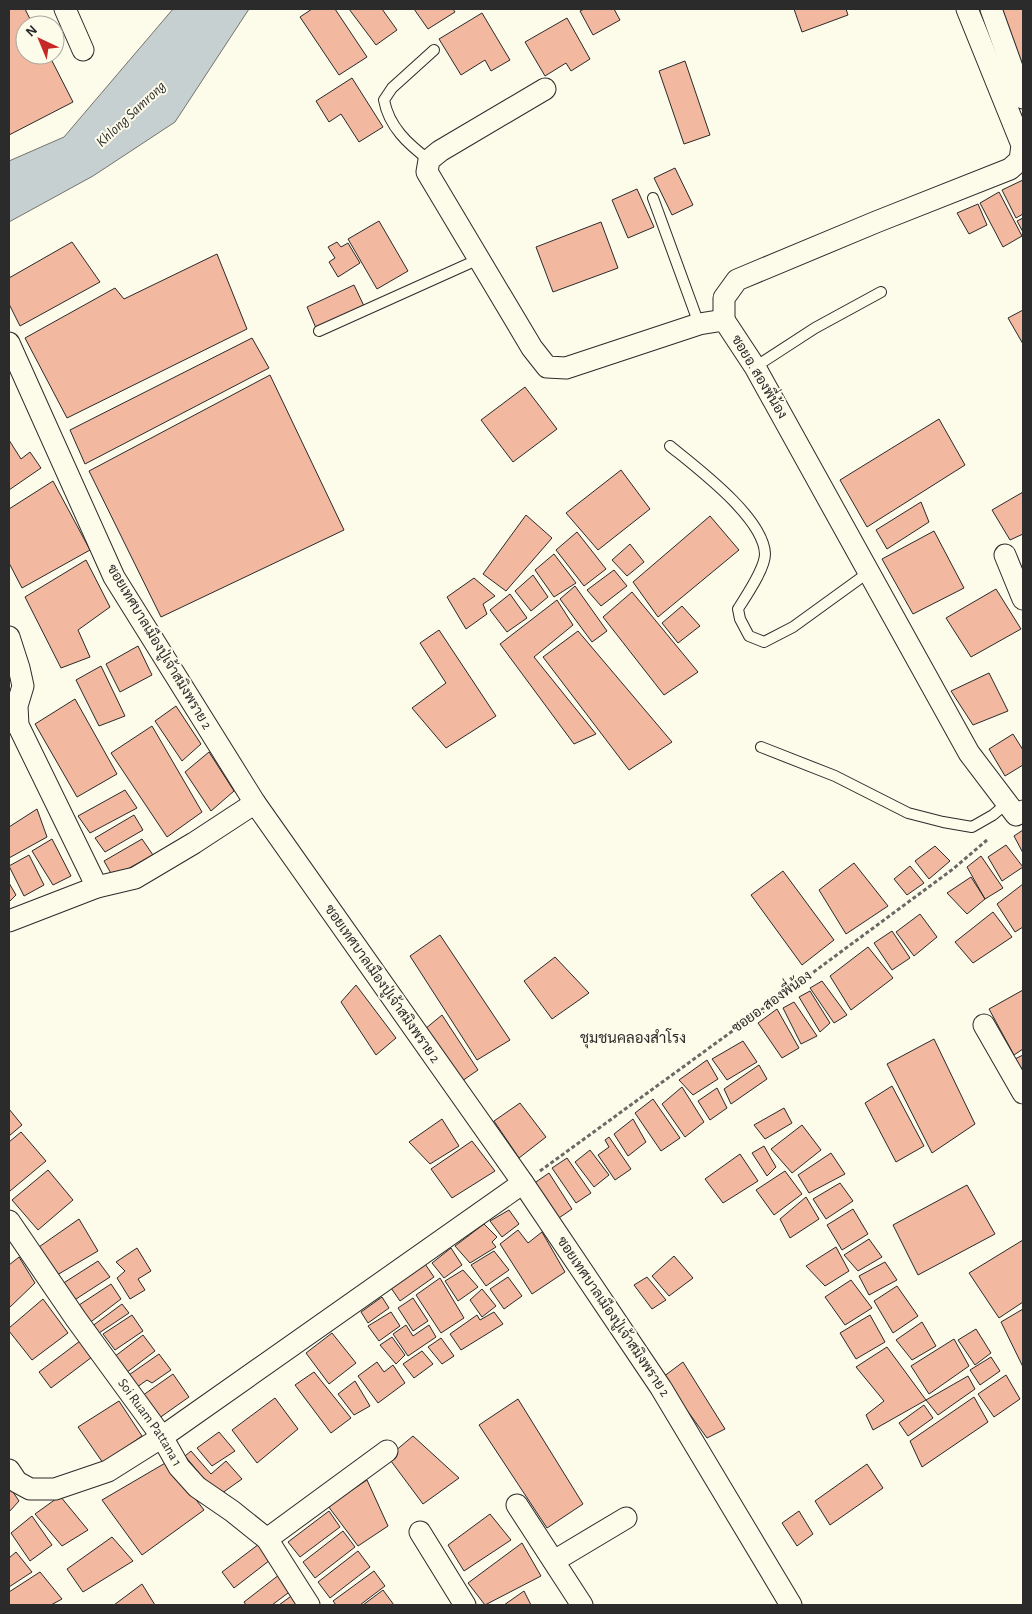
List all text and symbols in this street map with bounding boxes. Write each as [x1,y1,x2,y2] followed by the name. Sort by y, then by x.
[15,15,65,65] north arrow
[23,23,40,40] text: N
[93,78,169,150] water label: Khlong Samrong
[729,330,795,421] street label: ซอยอ. สองพี่น้อง
[102,561,216,733] street label: ซอยเทศบาลเมืองปู่เจ้าสมิงพราย 2
[320,901,445,1067] street label: ซอยเทศบาลเมืองปู่เจ้าสมิงพราย 2
[726,964,814,1036] street label: ซอยอ. สองพี่น้อง
[580,1028,686,1049] district label: ชุมชนคลองสำโรง
[552,1233,674,1401] street label: ซอยเทศบาลเมืองปู่เจ้าสมิงพราย 2
[115,1376,184,1469] street label: Soi Ruam Pattana 1

